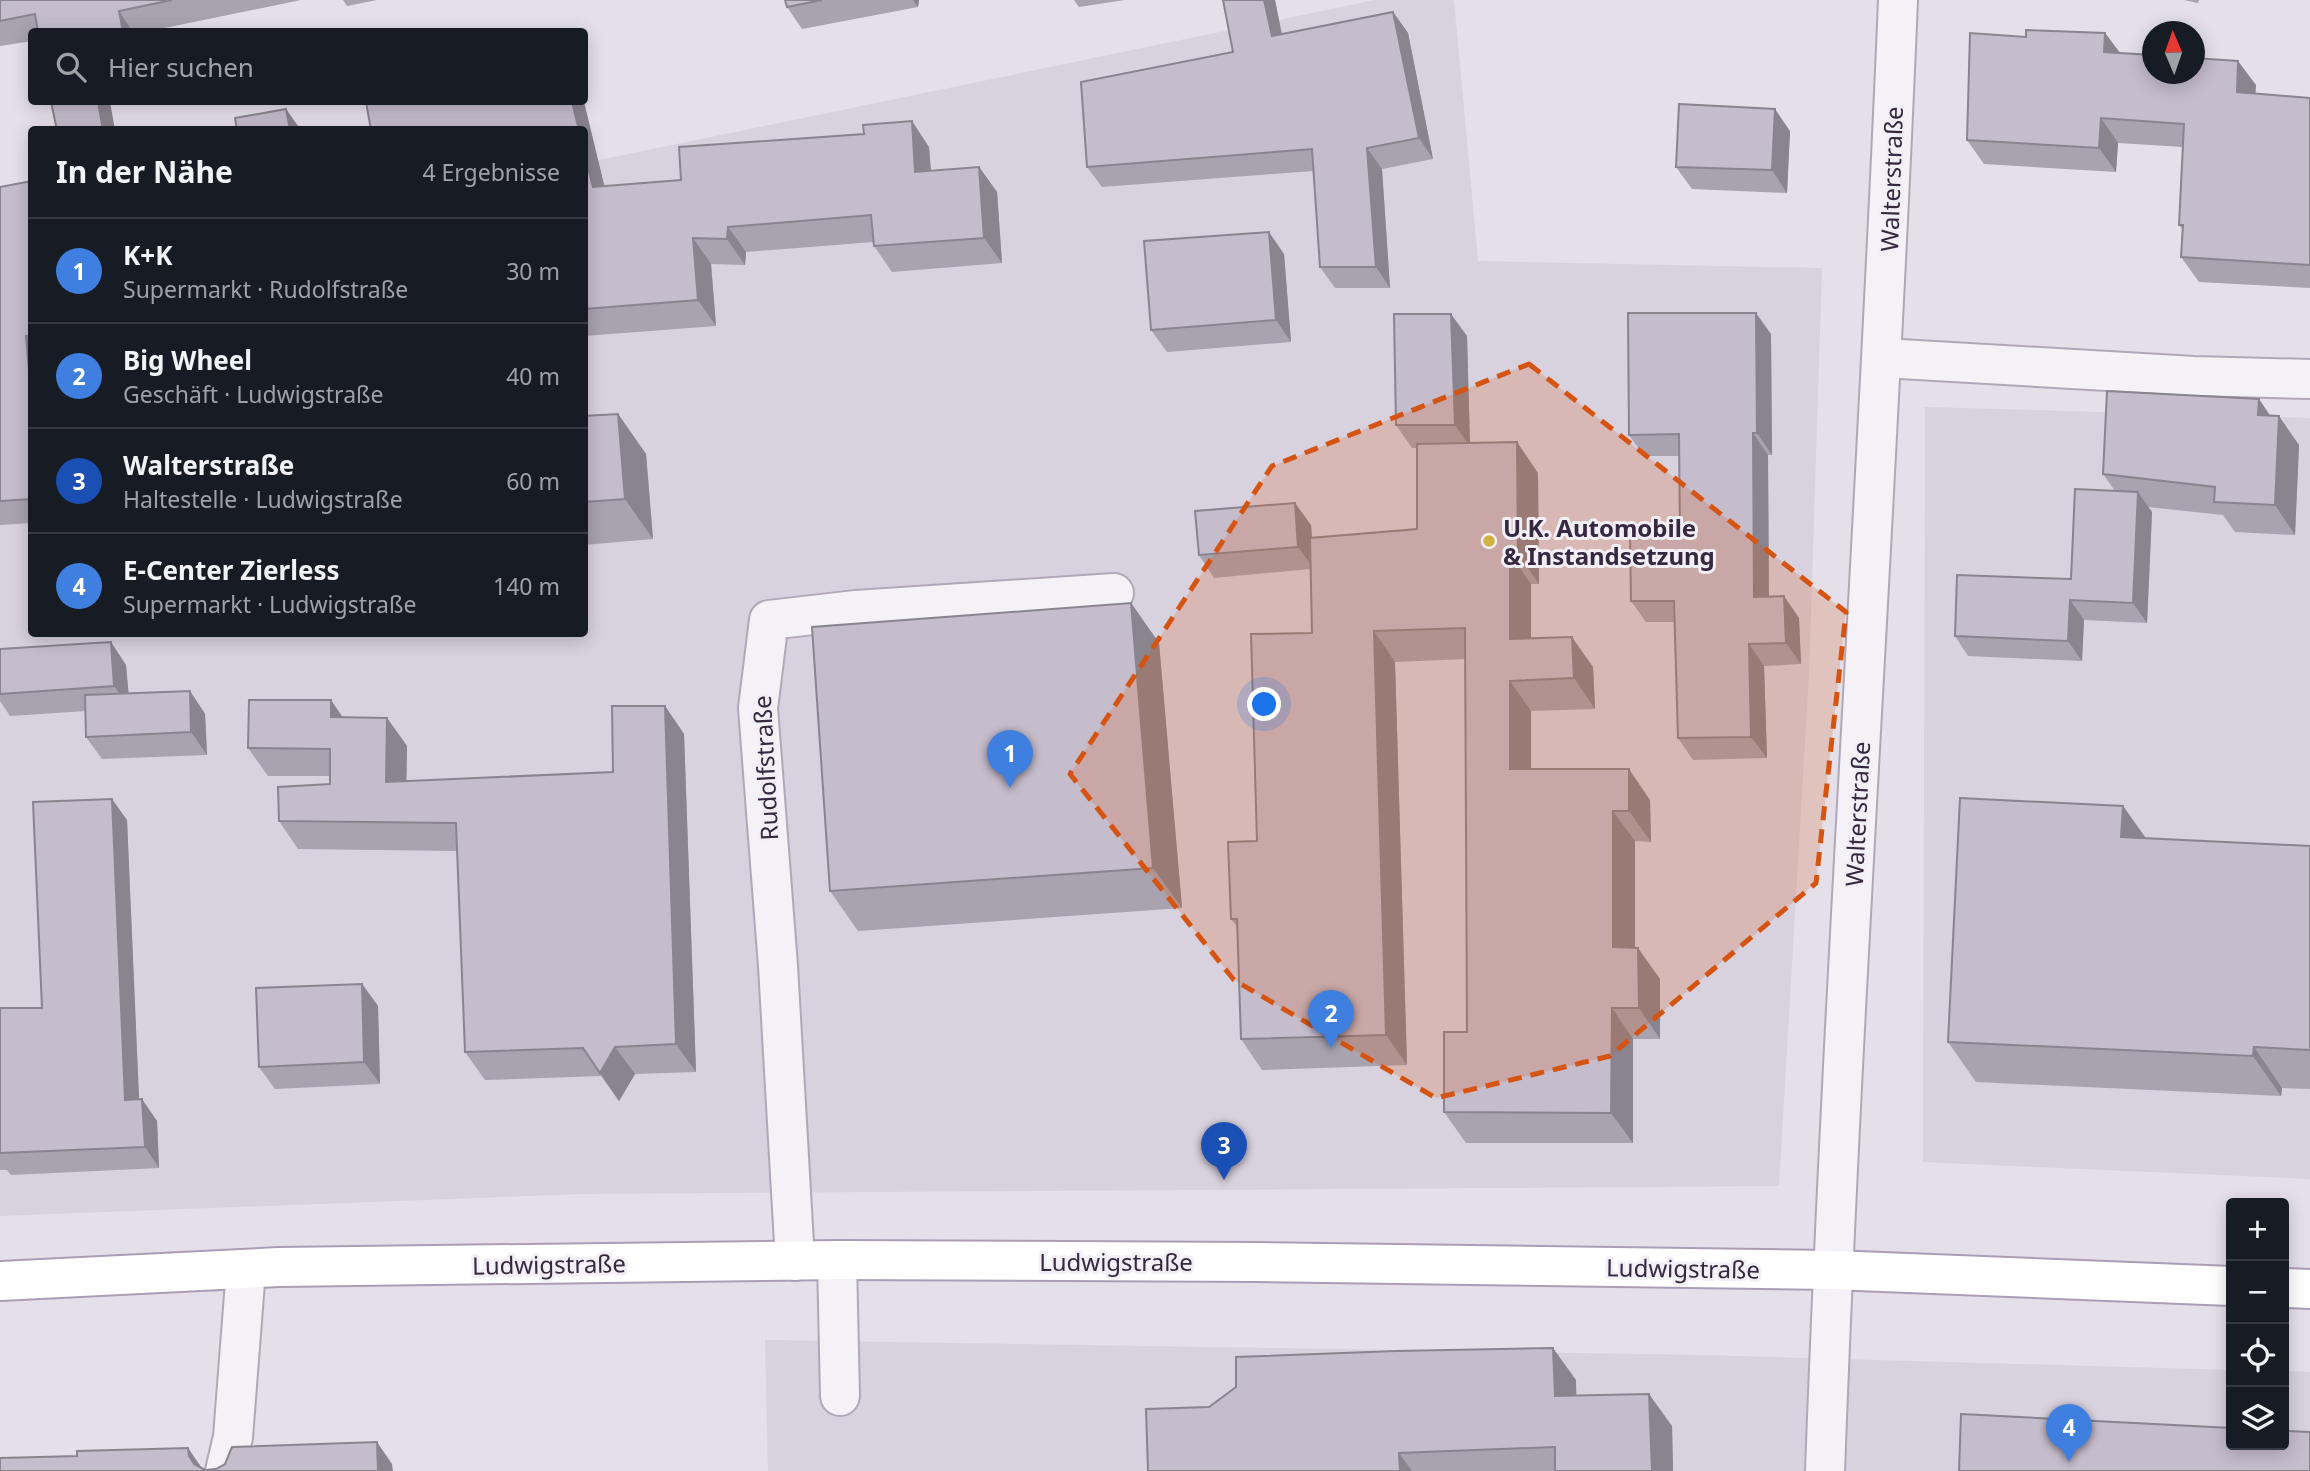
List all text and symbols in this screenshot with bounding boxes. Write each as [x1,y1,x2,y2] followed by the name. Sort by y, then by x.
[2142,21,2205,84] north arrow
[28,28,588,105] search box
[52,48,90,86] icon: search
[108,49,254,85] text: Hier suchen
[1872,106,1910,252] street label: Walterstraße
[56,151,233,192] text: In der Nähe
[422,156,560,188] text: 4 Ergebnisse
[123,237,172,273] text: K+K
[72,255,86,287] text: 1
[506,255,560,287] text: 30 m
[123,273,408,305] text: Supermarkt · Rudolfstraße
[123,342,252,378] text: Big Wheel
[72,360,86,392] text: 2
[506,360,560,392] text: 40 m
[123,378,384,410] text: Geschäft · Ludwigstraße
[123,447,294,483] text: Walterstraße
[72,465,86,497] text: 3
[506,465,560,497] text: 60 m
[123,483,403,515] text: Haltestelle · Ludwigstraße
[1503,511,1715,572] place label: U.K. Automobile & Instandsetzung
[1481,533,1497,549] marker: U.K. Automobile & Instandsetzung
[123,552,340,588] text: E-Center Zierless
[72,570,86,602] text: 4
[493,570,560,602] text: 140 m
[123,588,416,620] text: Supermarkt · Ludwigstraße
[1247,687,1281,721] your location
[745,695,785,841] street label: Rudolfstraße
[987,730,1033,788] pin: 1
[1837,741,1877,887] street label: Walterstraße
[1308,990,1354,1048] pin: 2
[1201,1122,1247,1180] pin: 3
[2226,1198,2289,1450] map controls
[2226,1198,2289,1261] button: +
[1039,1245,1193,1278] street label: Ludwigstraße
[472,1246,626,1282] street label: Ludwigstraße
[1606,1250,1760,1286] street label: Ludwigstraße
[2226,1261,2289,1324] button: −
[2226,1324,2289,1387] button: locate
[2226,1387,2289,1450] button: layers
[2046,1404,2092,1462] pin: 4

